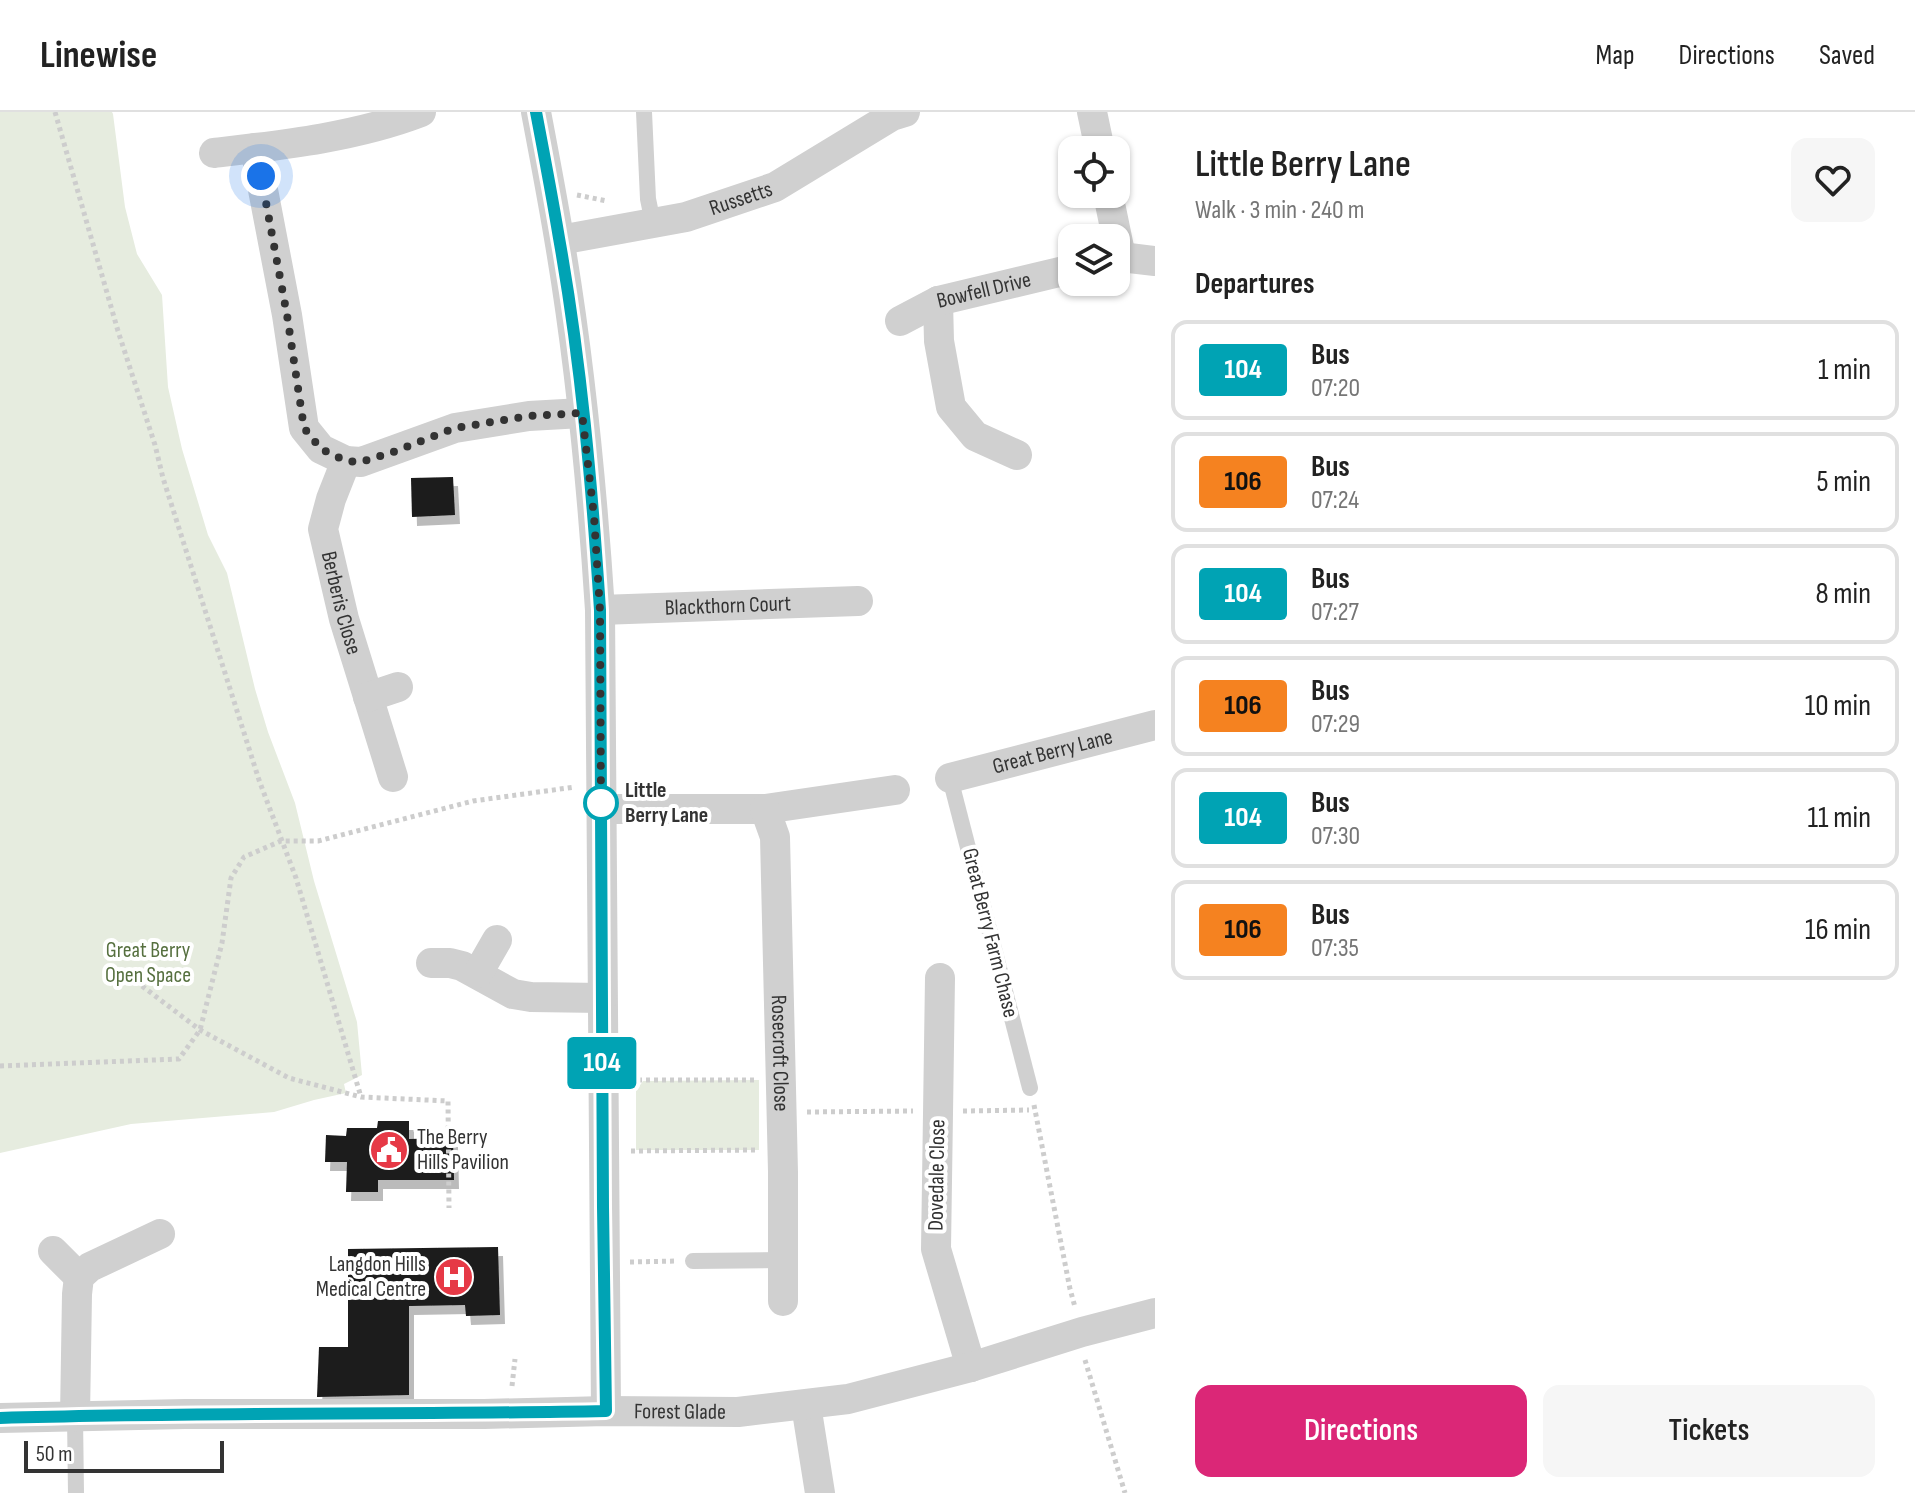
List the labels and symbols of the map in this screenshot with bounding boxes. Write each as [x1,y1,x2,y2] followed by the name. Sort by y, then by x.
[241,156,281,196] your location
[706,175,776,222] street label: Russetts
[934,266,1034,314] street label: Bowfell Drive
[315,549,368,658] street label: Berberis Close
[664,590,792,621] street label: Blackthorn Court
[990,723,1116,780] street label: Great Berry Lane
[625,777,708,829] place label: Little Berry Lane
[584,786,618,820] marker: Little Berry Lane
[956,846,1024,1020] street label: Great Berry Farm Chase
[105,937,191,989] park label: Great Berry Open Space
[765,995,795,1112] street label: Rosecroft Close
[556,1037,648,1089] line badge: 104
[923,1119,951,1231] street label: Dovedale Close
[417,1124,509,1176] place label: The Berry Hills Pavilion
[368,1129,410,1171] public building icon: The Berry Hills Pavilion
[316,1251,426,1303] place label: Langdon Hills Medical Centre
[433,1256,475,1298] hospital icon: Langdon Hills Medical Centre
[634,1398,726,1425] street label: Forest Glade
[24,1437,224,1473] scale bar

